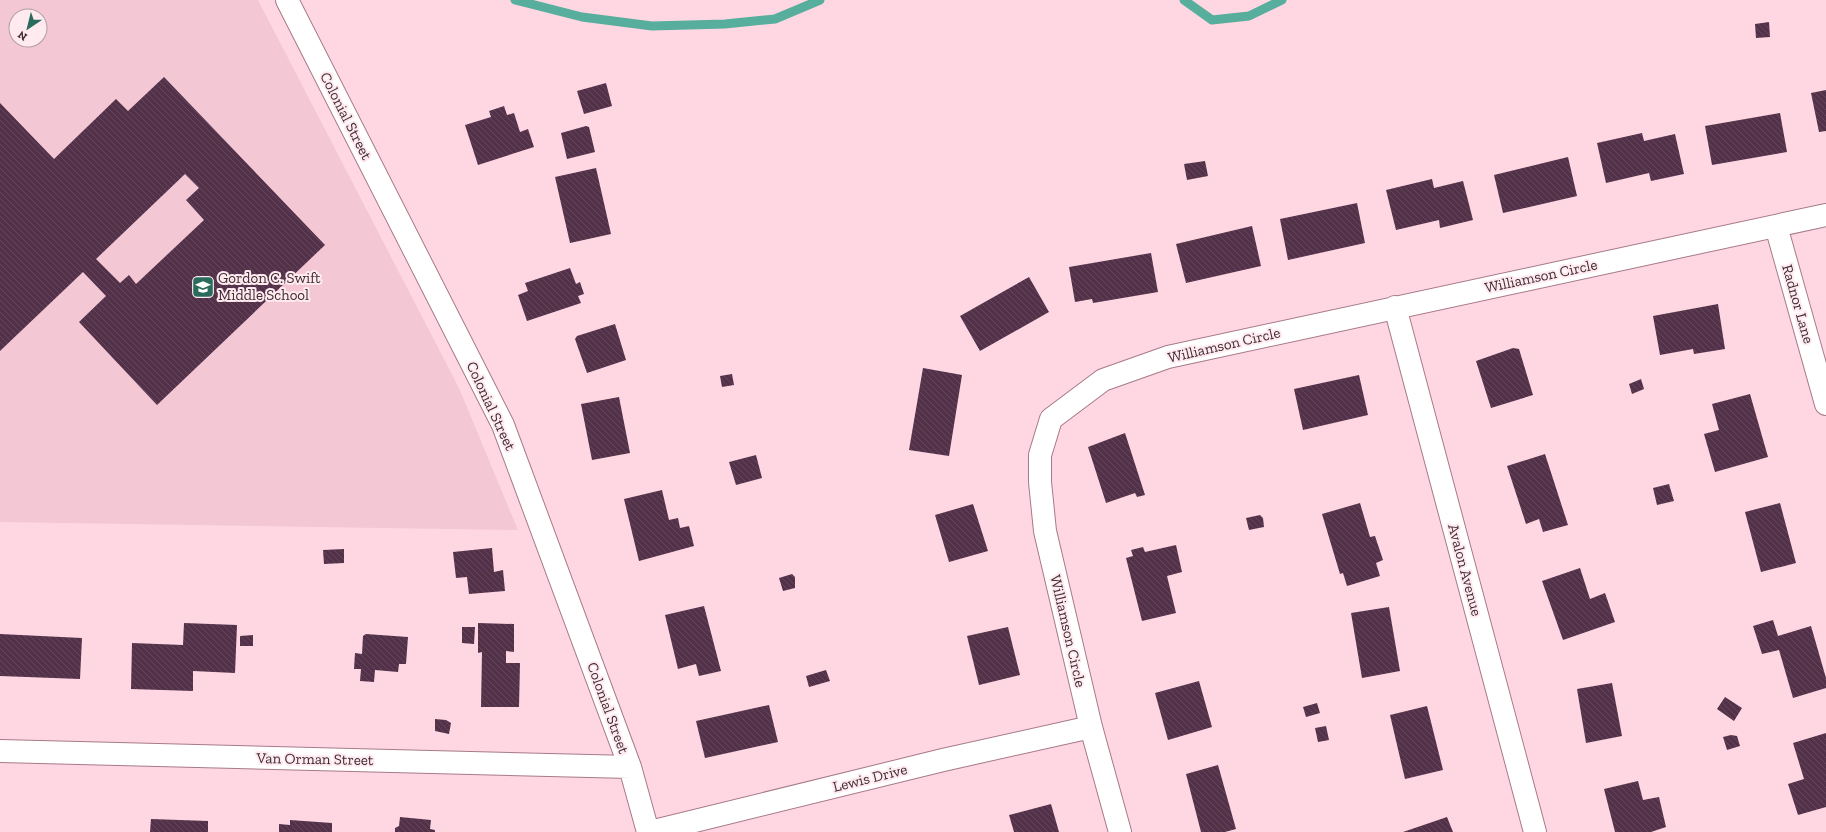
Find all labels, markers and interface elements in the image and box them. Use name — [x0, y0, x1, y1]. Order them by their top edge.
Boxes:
north arrow — [8, 8, 48, 48]
text: N — [15, 28, 30, 44]
street label: Colonial Street — [316, 69, 376, 163]
street label: Williamson Circle — [1483, 255, 1599, 297]
street label: Radnor Lane — [1778, 262, 1818, 346]
place label: Gordon C. Swift Middle School — [218, 269, 321, 304]
school or university icon: Gordon C. Swift Middle School — [190, 274, 216, 300]
street label: Williamson Circle — [1166, 323, 1282, 367]
street label: Colonial Street — [463, 359, 520, 454]
street label: Avalon Avenue — [1444, 522, 1486, 618]
street label: Williamson Circle — [1046, 573, 1090, 689]
street label: Colonial Street — [583, 660, 633, 757]
street label: Van Orman Street — [255, 749, 374, 769]
street label: Lewis Drive — [831, 760, 909, 796]

